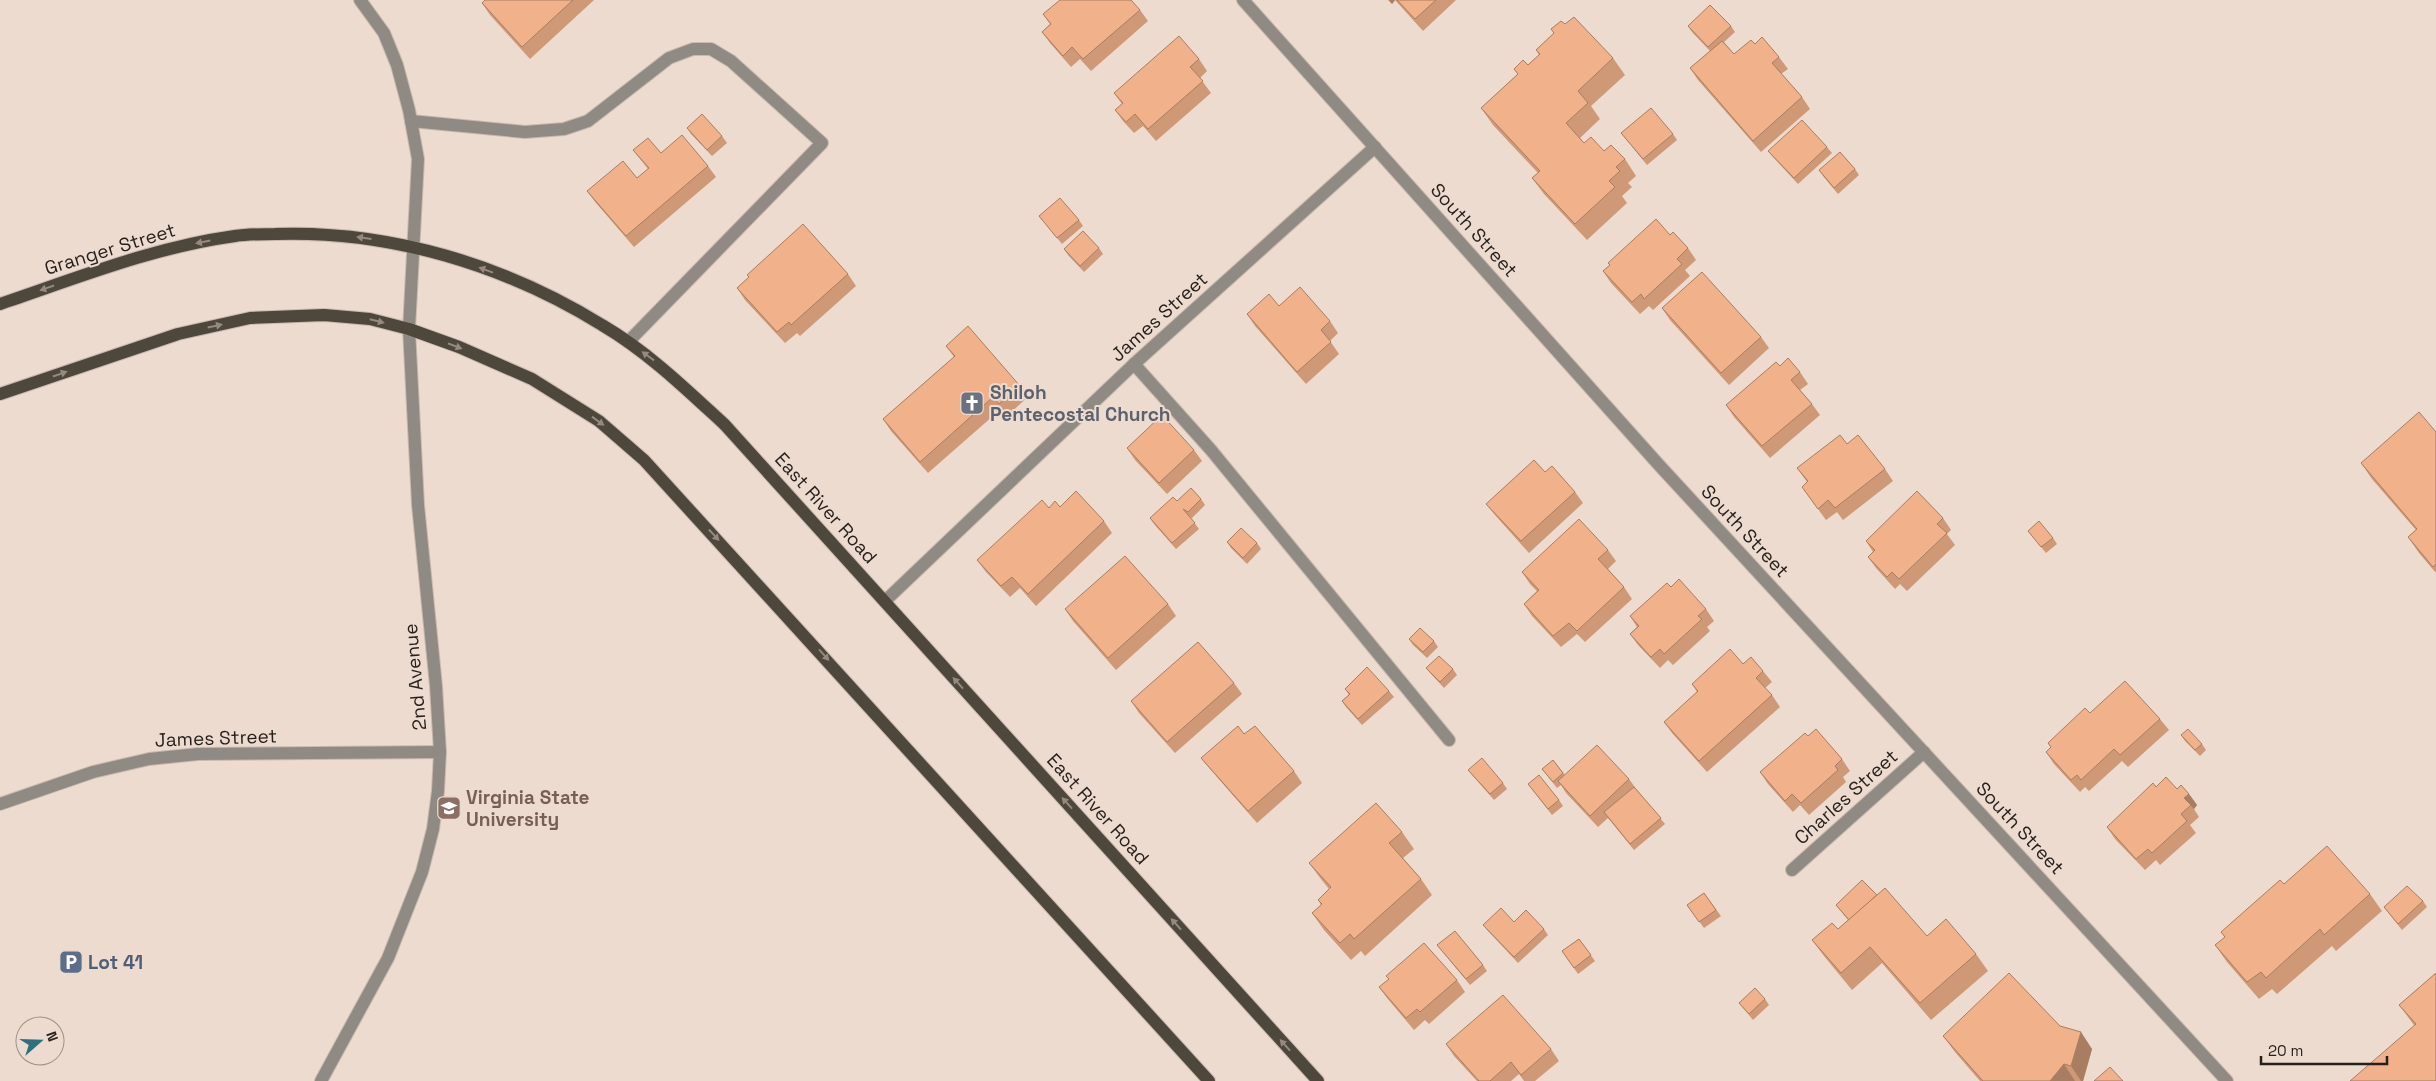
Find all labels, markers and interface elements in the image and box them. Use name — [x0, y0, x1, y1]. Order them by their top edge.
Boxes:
street label: South Street — [1425, 178, 1523, 282]
street label: Granger Street — [42, 217, 178, 281]
one-way arrow — [356, 234, 372, 242]
one-way arrow — [194, 238, 210, 246]
one-way arrow — [478, 266, 493, 273]
street label: James Street — [1105, 267, 1213, 367]
one-way arrow — [39, 284, 54, 292]
one-way arrow — [369, 317, 384, 325]
one-way arrow — [208, 322, 223, 330]
one-way arrow — [448, 342, 463, 350]
one-way arrow — [642, 351, 655, 362]
one-way arrow — [53, 370, 68, 377]
place label: Shiloh Pentecostal Church — [990, 380, 1171, 427]
church icon: Shiloh Pentecostal Church — [959, 390, 985, 416]
one-way arrow — [591, 416, 605, 426]
street label: East River Road — [769, 447, 883, 569]
street label: South Street — [1695, 479, 1795, 583]
one-way arrow — [708, 529, 720, 541]
street label: 2nd Avenue — [398, 623, 432, 731]
one-way arrow — [818, 648, 829, 661]
one-way arrow — [953, 676, 964, 689]
street label: James Street — [154, 723, 278, 753]
street label: Charles Street — [1789, 744, 1903, 850]
street label: East River Road — [1041, 748, 1155, 870]
street label: South Street — [1970, 776, 2070, 880]
place label: Virginia State University — [466, 785, 590, 832]
school or university icon: Virginia State University — [436, 795, 462, 821]
one-way arrow — [1061, 798, 1073, 810]
one-way arrow — [1170, 919, 1182, 931]
parking icon: Lot 41 — [58, 949, 84, 975]
place label: Lot 41 — [88, 950, 143, 975]
north arrow — [15, 1016, 65, 1066]
text: N — [42, 1029, 62, 1044]
scale bar — [2261, 1034, 2387, 1066]
one-way arrow — [1279, 1039, 1291, 1051]
text: 20 m — [2268, 1041, 2303, 1060]

